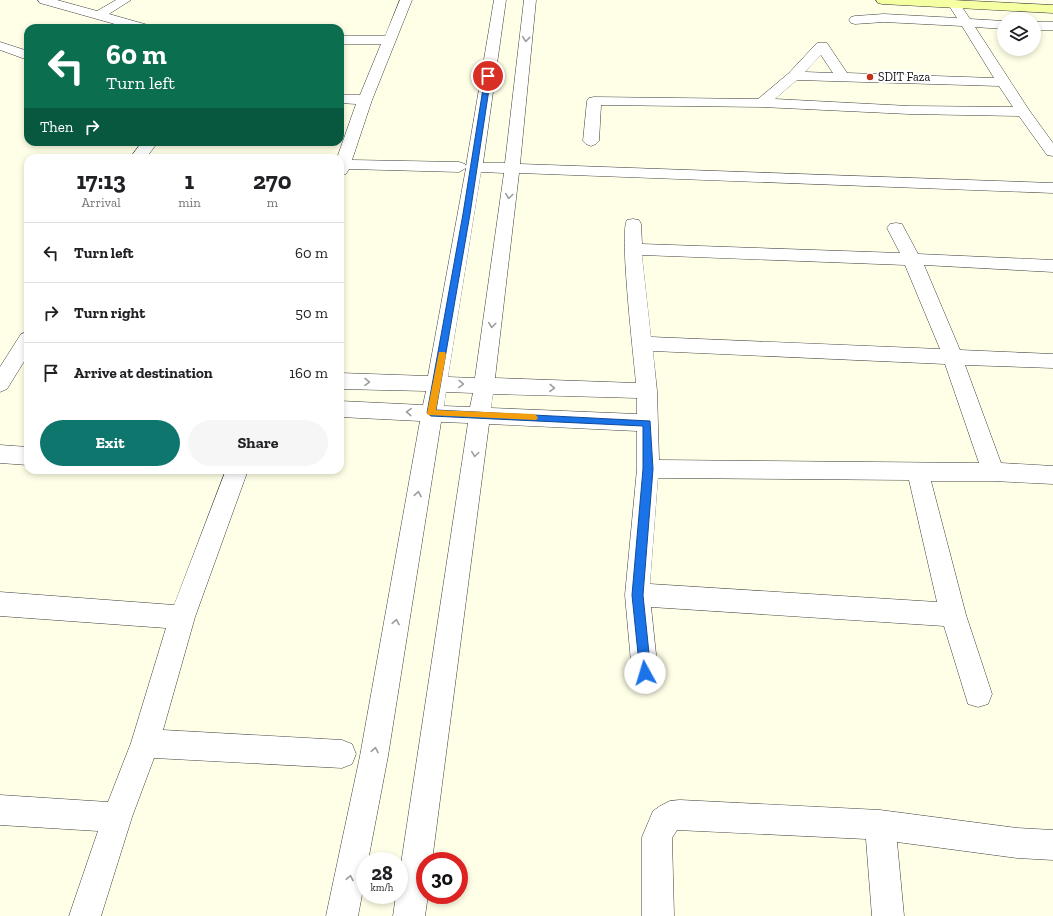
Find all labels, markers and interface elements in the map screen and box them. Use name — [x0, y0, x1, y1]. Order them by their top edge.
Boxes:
map controls — [997, 12, 1041, 56]
button: layers — [997, 12, 1041, 56]
one-way arrow — [522, 36, 531, 42]
text: 60 m — [106, 38, 167, 71]
icon: left — [40, 40, 92, 92]
pin — [471, 59, 505, 93]
icon: arrive — [477, 65, 499, 87]
place label: SDIT Faza — [878, 70, 930, 84]
text: Turn left — [106, 72, 175, 94]
marker: SDIT Faza — [865, 72, 875, 82]
icon: right — [81, 116, 103, 138]
text: Then — [40, 118, 73, 136]
text: 17:13 — [76, 166, 126, 195]
text: 1 — [185, 166, 194, 195]
text: 270 — [253, 166, 292, 195]
one-way arrow — [505, 193, 514, 199]
text: Arrival — [82, 195, 121, 210]
text: min — [178, 195, 201, 210]
text: m — [267, 195, 278, 210]
icon: left — [40, 242, 62, 264]
text: Turn left — [74, 244, 134, 262]
text: 60 m — [295, 244, 328, 262]
icon: right — [40, 302, 62, 324]
text: Turn right — [74, 304, 145, 322]
text: 50 m — [295, 304, 328, 322]
one-way arrow — [488, 322, 497, 328]
icon: arrive — [40, 362, 62, 384]
text: Arrive at destination — [74, 364, 213, 382]
text: 160 m — [289, 364, 328, 382]
one-way arrow — [364, 378, 370, 386]
one-way arrow — [458, 380, 464, 389]
one-way arrow — [549, 383, 555, 392]
one-way arrow — [406, 408, 412, 416]
button: Exit — [40, 420, 180, 466]
button: Share — [188, 420, 328, 466]
one-way arrow — [471, 451, 480, 457]
one-way arrow — [413, 491, 421, 497]
one-way arrow — [391, 619, 400, 625]
position arrow — [624, 652, 666, 694]
one-way arrow — [370, 747, 378, 753]
speed limit sign: 30 — [416, 852, 468, 904]
text: 28 — [371, 861, 393, 885]
one-way arrow — [345, 875, 353, 881]
text: km/h — [371, 882, 393, 894]

